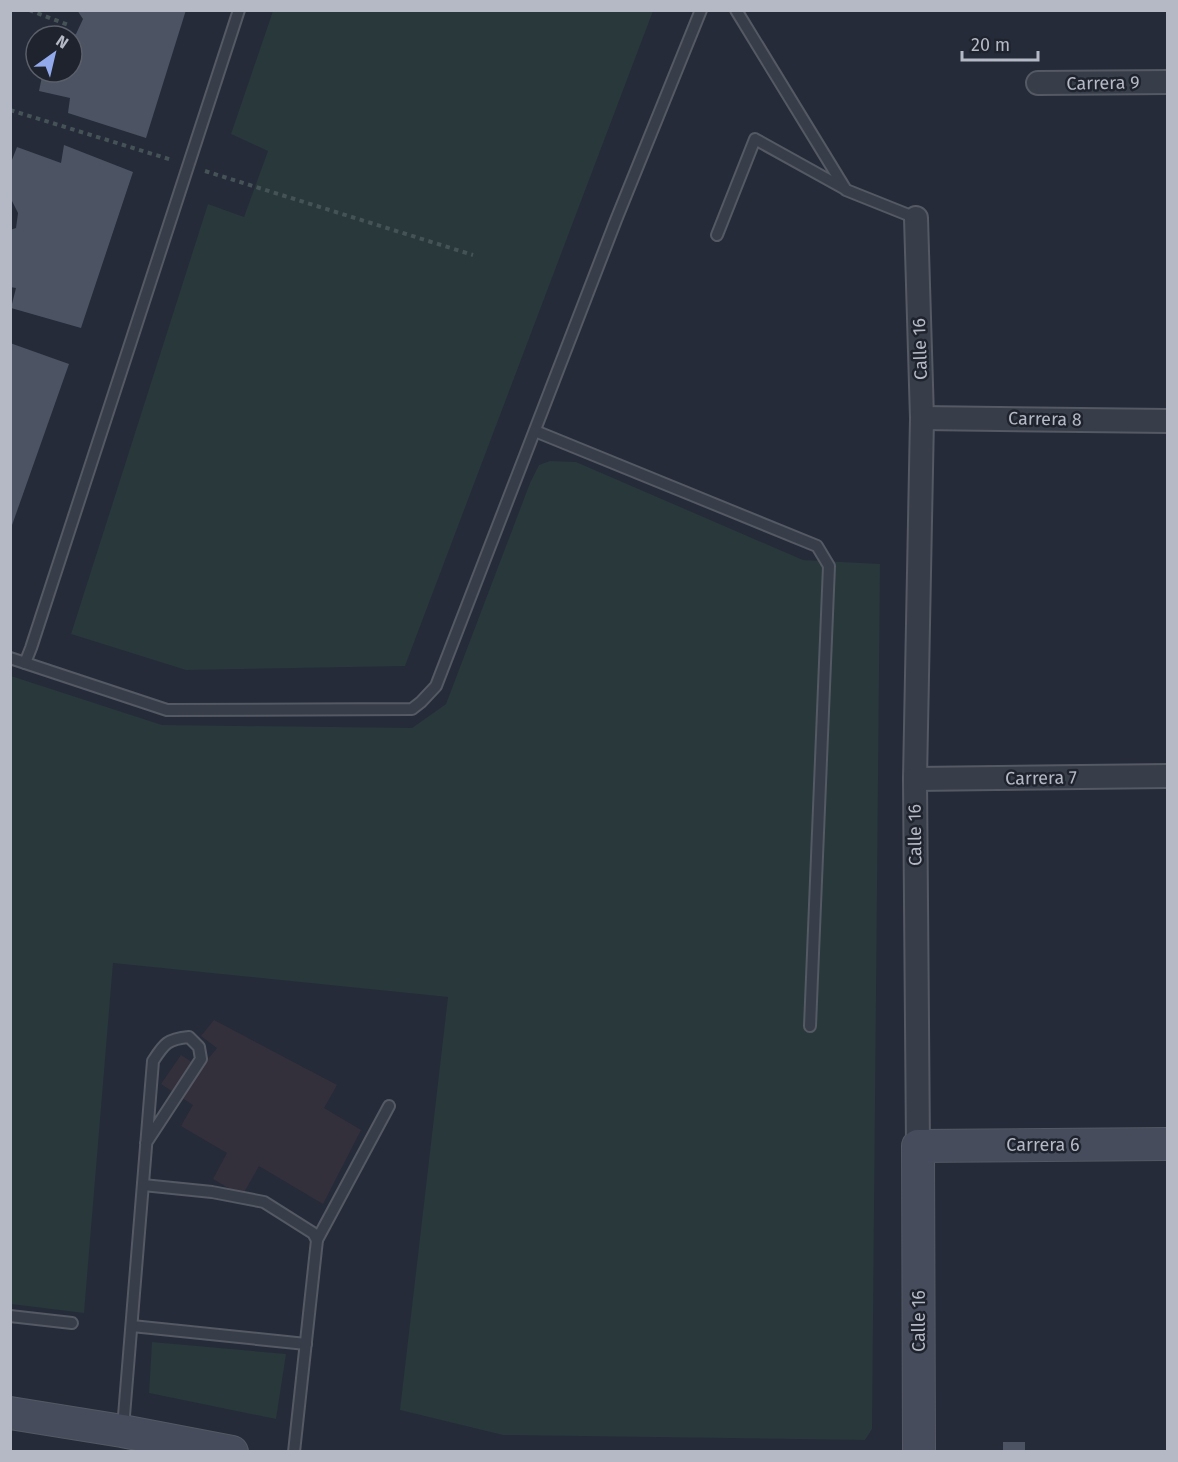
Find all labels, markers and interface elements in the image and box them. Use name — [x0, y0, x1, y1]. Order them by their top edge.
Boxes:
north arrow — [24, 24, 84, 84]
scale bar — [962, 24, 1038, 62]
text: N — [52, 31, 72, 53]
text: 20 m — [971, 34, 1010, 56]
street label: Carrera 9 — [1066, 71, 1140, 95]
street label: Calle 16 — [908, 318, 932, 380]
street label: Carrera 8 — [1008, 407, 1082, 431]
street label: Carrera 7 — [1005, 766, 1077, 790]
street label: Calle 16 — [903, 804, 927, 866]
street label: Carrera 6 — [1006, 1134, 1080, 1156]
street label: Calle 16 — [908, 1290, 930, 1352]

